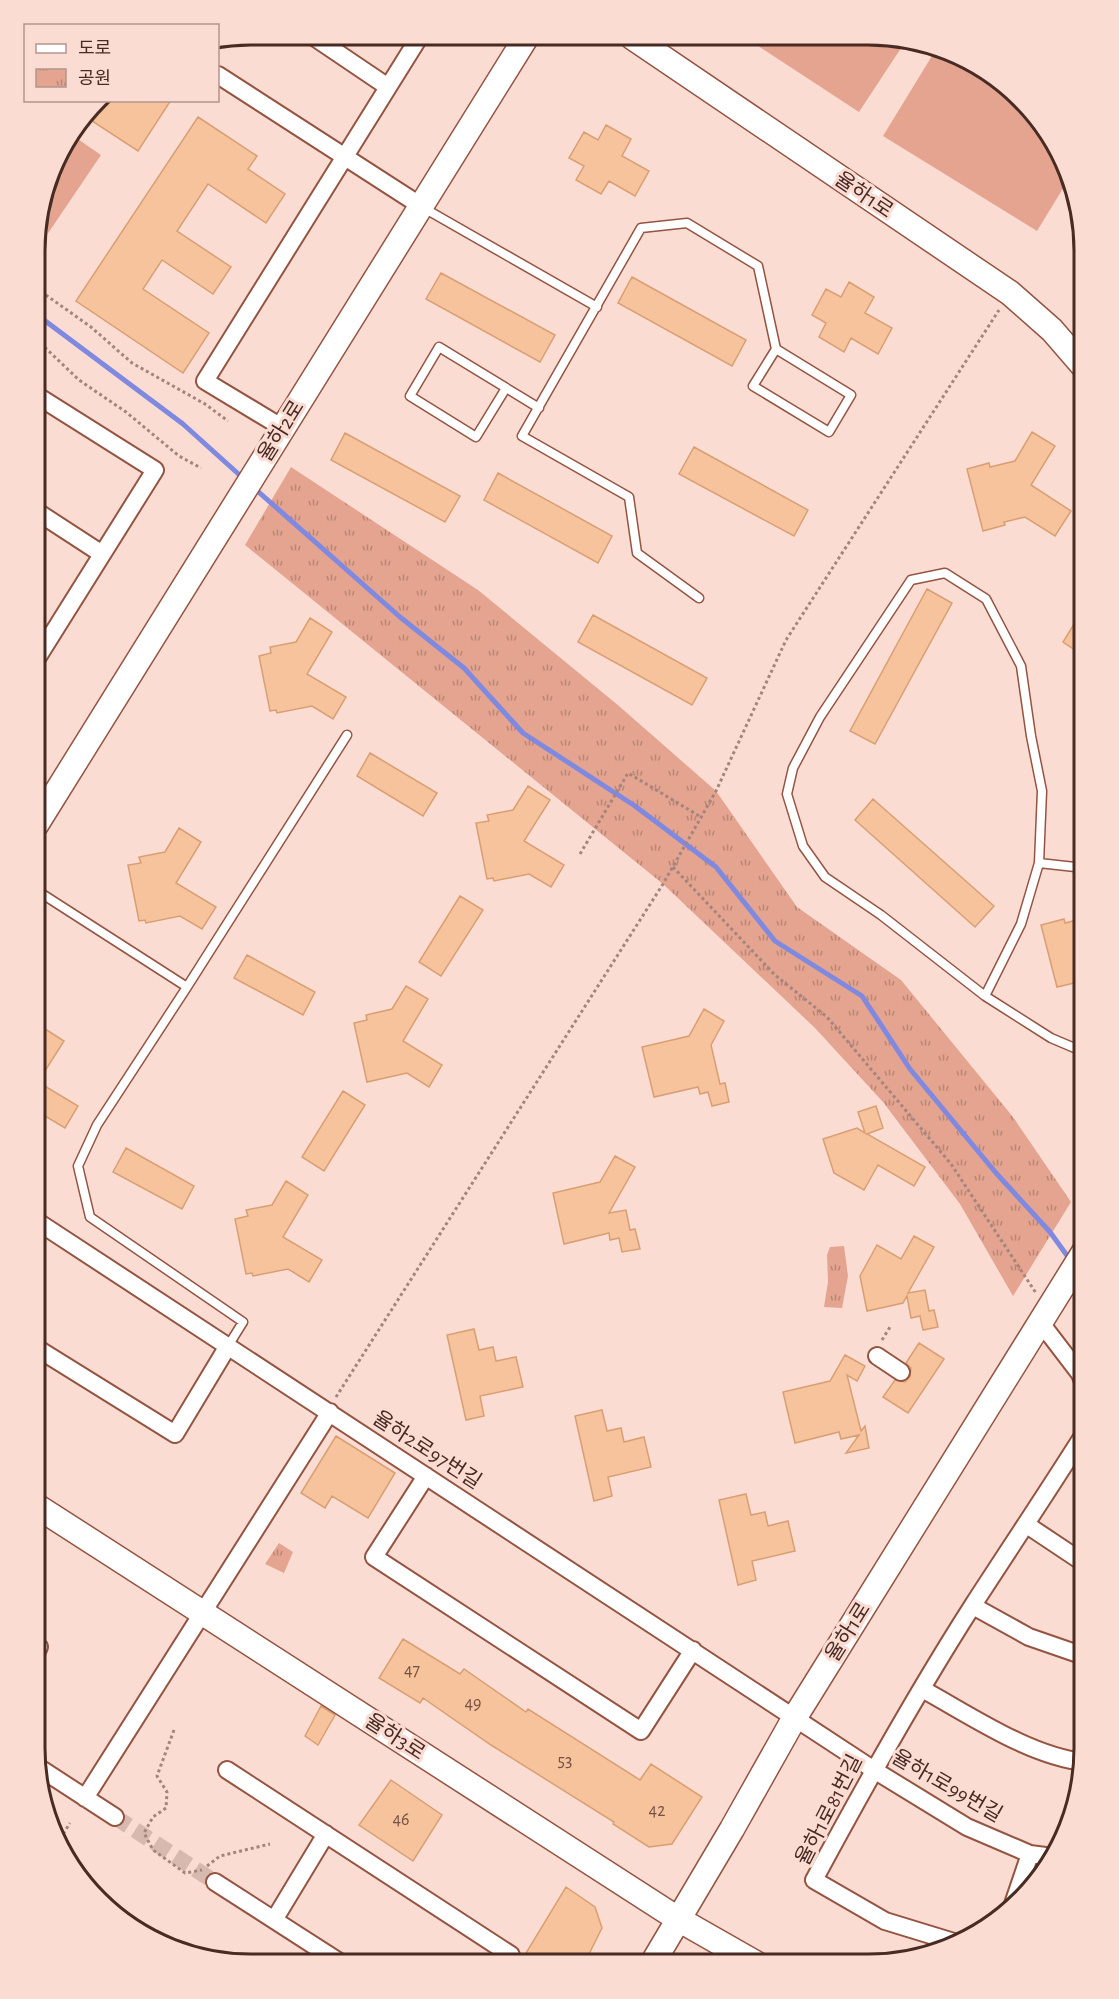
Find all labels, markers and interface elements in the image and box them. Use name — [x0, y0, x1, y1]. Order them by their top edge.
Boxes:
legend — [24, 24, 219, 102]
text: 도로 — [78, 40, 111, 58]
text: 공원 — [78, 69, 111, 88]
street label: 율하1로 — [831, 167, 897, 222]
street label: 율하2로 — [253, 396, 308, 465]
street label: 율하2로97번길 — [369, 1406, 486, 1493]
street label: 율하1로 — [821, 1598, 874, 1665]
house number: 47 — [404, 1662, 420, 1680]
house number: 49 — [464, 1695, 482, 1713]
street label: 율하3로 — [361, 1709, 429, 1764]
street label: 율하1로99번길 — [888, 1745, 1006, 1826]
street label: 율하1로81번길 — [791, 1751, 866, 1869]
house number: 53 — [558, 1752, 572, 1770]
house number: 42 — [649, 1802, 665, 1820]
house number: 46 — [392, 1811, 410, 1829]

